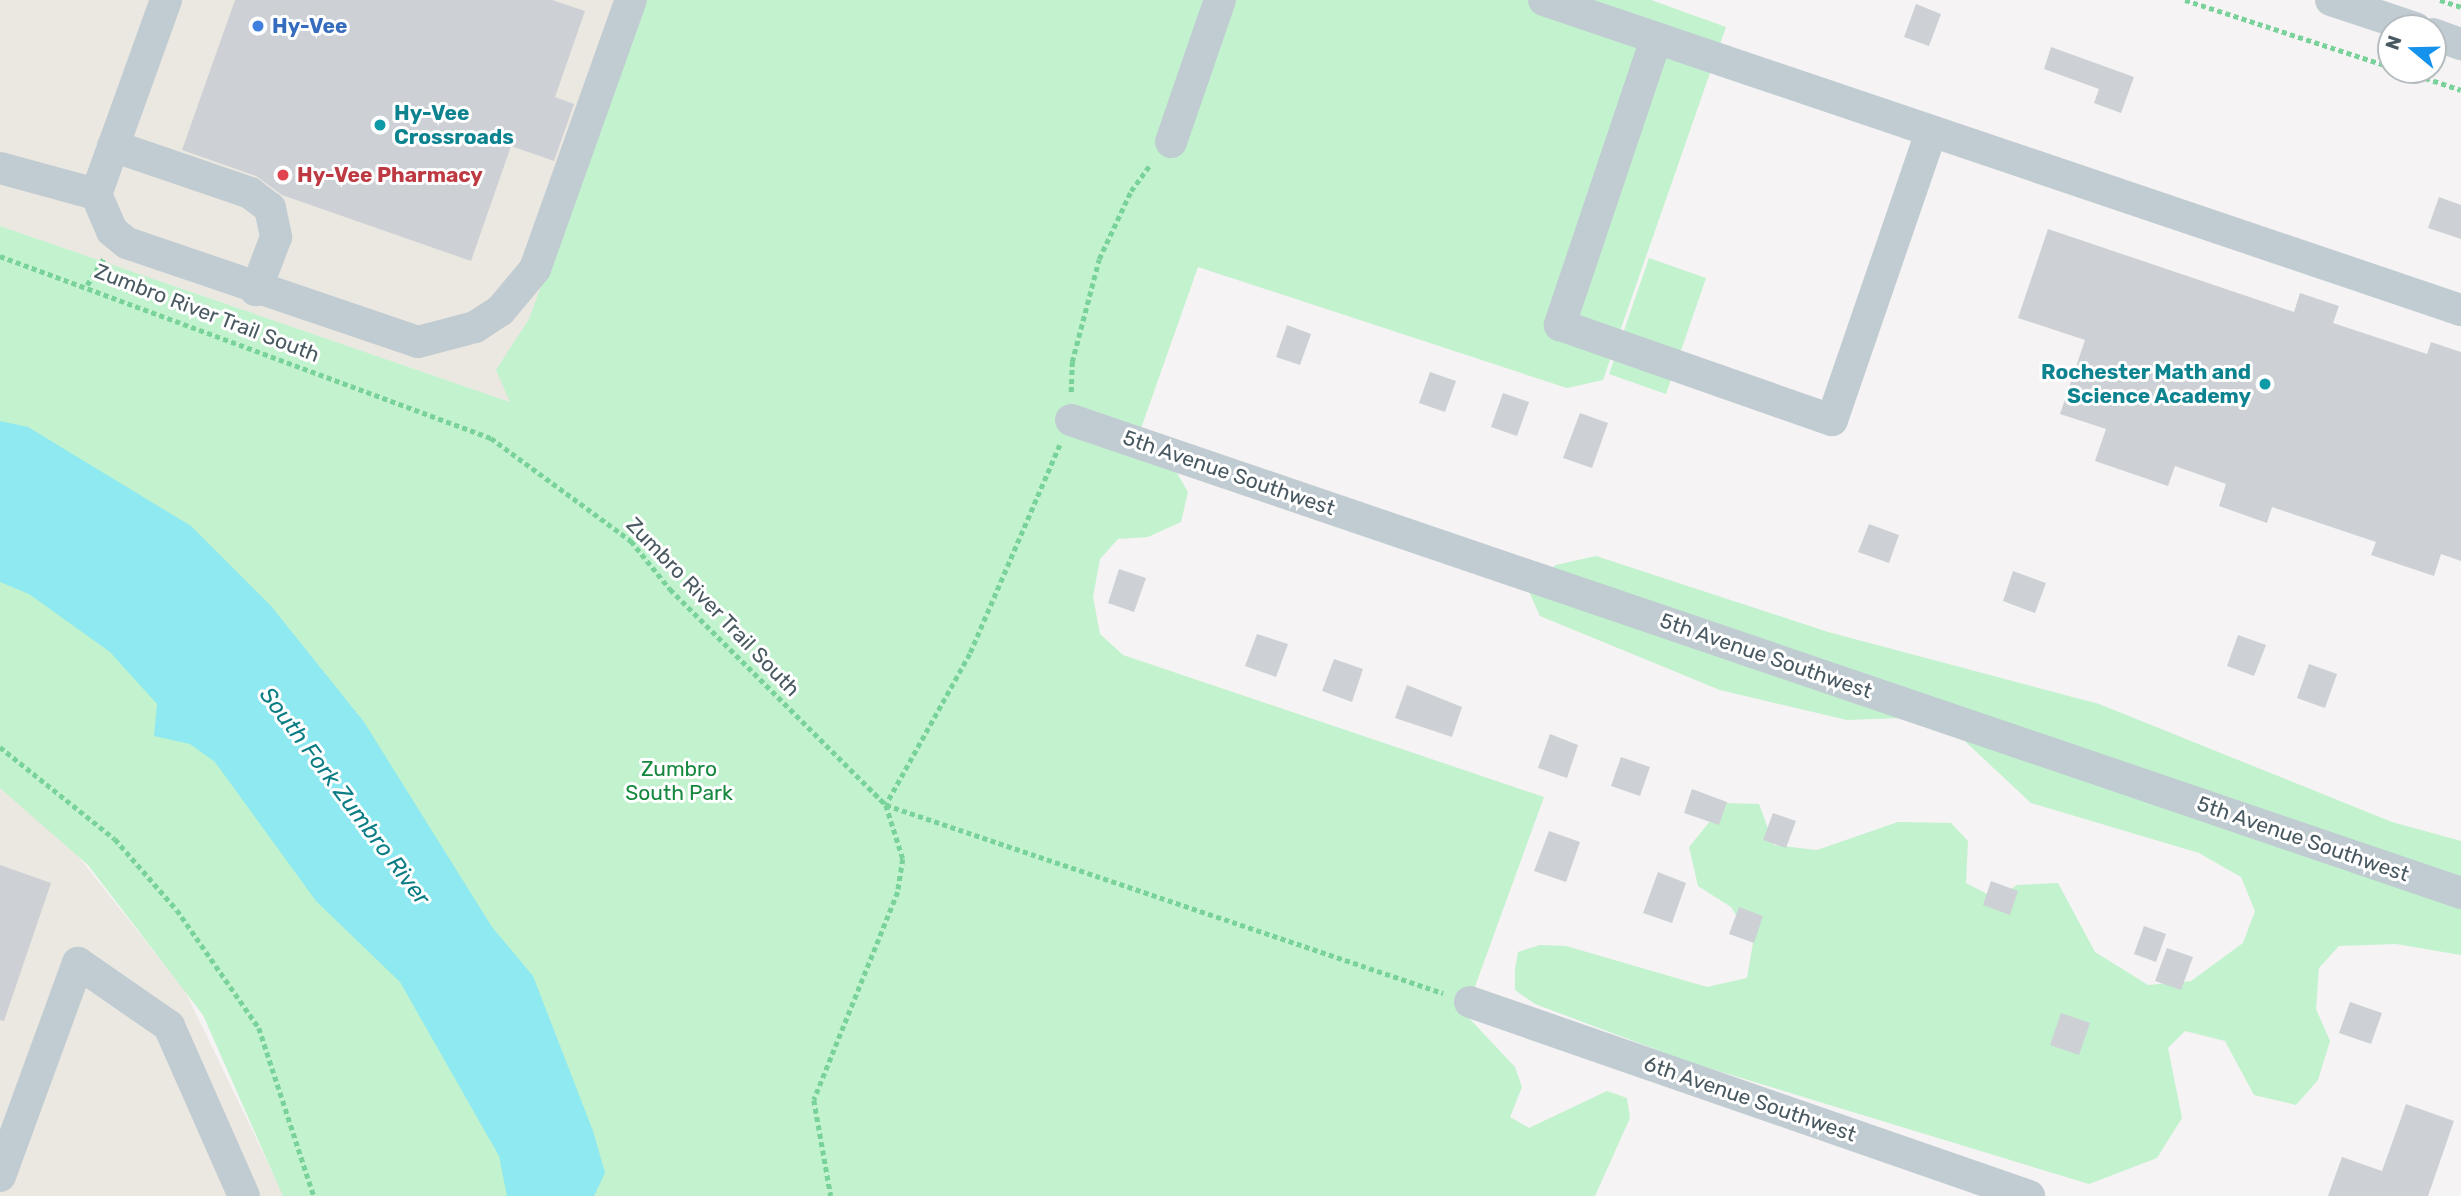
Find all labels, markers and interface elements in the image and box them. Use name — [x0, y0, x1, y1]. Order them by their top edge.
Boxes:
place label: Hy-Vee — [272, 13, 347, 39]
north arrow — [2377, 14, 2447, 84]
marker: Hy-Vee — [250, 18, 266, 34]
text: N — [2380, 32, 2407, 53]
place label: Hy-Vee Crossroads — [394, 100, 514, 150]
marker: Hy-Vee Crossroads — [372, 117, 388, 133]
place label: Hy-Vee Pharmacy — [297, 162, 483, 188]
marker: Hy-Vee Pharmacy — [275, 167, 291, 183]
street label: Zumbro River Trail South — [90, 258, 324, 368]
place label: Rochester Math and Science Academy — [2041, 359, 2251, 409]
marker: Rochester Math and Science Academy — [2257, 376, 2273, 392]
street label: 5th Avenue Southwest — [1119, 425, 1339, 521]
street label: Zumbro River Trail South — [621, 512, 805, 702]
street label: 5th Avenue Southwest — [1656, 608, 1876, 704]
water label: South Fork Zumbro River — [254, 681, 436, 911]
park label: Zumbro South Park — [625, 756, 733, 806]
street label: 5th Avenue Southwest — [2193, 791, 2413, 887]
street label: 6th Avenue Southwest — [1640, 1051, 1860, 1147]

